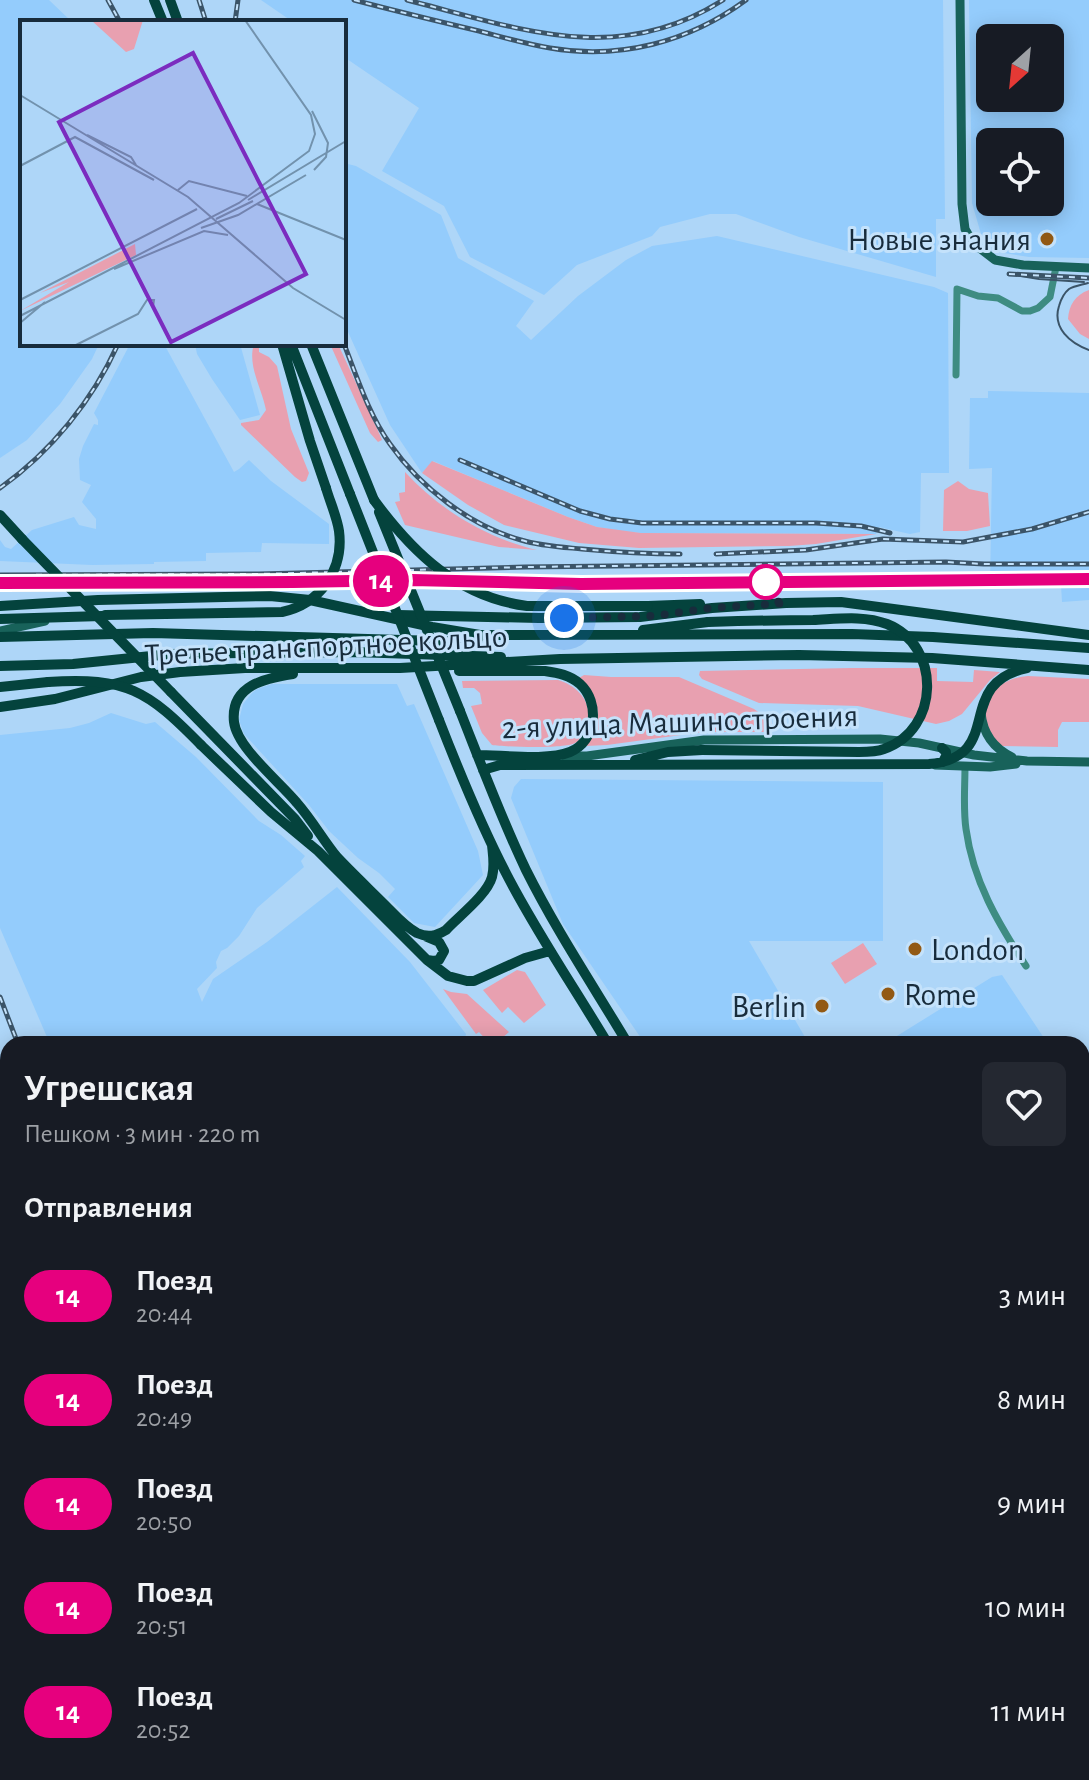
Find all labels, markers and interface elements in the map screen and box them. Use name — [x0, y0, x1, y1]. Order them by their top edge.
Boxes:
inset map — [20, 20, 346, 346]
north arrow — [976, 24, 1064, 112]
map controls — [976, 24, 1064, 216]
button: locate — [976, 128, 1064, 216]
place label: Новые знания — [847, 224, 1031, 256]
marker: Новые знания — [1038, 230, 1056, 248]
line badge: 14 — [345, 555, 417, 607]
unlabelled marker — [749, 565, 783, 599]
text: 14 — [369, 567, 393, 595]
your location — [544, 598, 584, 638]
street label: Третье транспортное кольцо — [144, 621, 508, 671]
street label: 2-я улица Машиностроения — [501, 700, 859, 744]
place label: London — [931, 934, 1024, 966]
marker: London — [906, 940, 924, 958]
place label: Rome — [904, 979, 976, 1011]
marker: Rome — [879, 985, 897, 1003]
place label: Berlin — [732, 991, 806, 1023]
marker: Berlin — [813, 997, 831, 1015]
button: heart — [982, 1062, 1066, 1146]
text: Угрешская — [24, 1070, 194, 1108]
text: Пешком · 3 мин · 220 m — [24, 1121, 260, 1147]
text: Отправления — [24, 1193, 193, 1223]
text: Поезд — [136, 1266, 213, 1296]
text: 3 мин — [999, 1281, 1066, 1311]
text: 14 — [56, 1282, 80, 1310]
text: 20:44 — [136, 1301, 193, 1327]
text: Поезд — [136, 1370, 213, 1400]
text: 8 мин — [997, 1385, 1066, 1415]
text: 14 — [56, 1386, 80, 1414]
text: 20:49 — [136, 1405, 192, 1431]
text: Поезд — [136, 1474, 213, 1504]
text: 9 мин — [997, 1489, 1066, 1519]
text: 14 — [56, 1490, 80, 1518]
text: 20:50 — [136, 1509, 192, 1535]
text: Поезд — [136, 1578, 213, 1608]
text: 10 мин — [985, 1593, 1066, 1623]
text: 14 — [56, 1594, 80, 1622]
text: 20:51 — [136, 1613, 187, 1639]
text: Поезд — [136, 1682, 213, 1712]
text: 11 мин — [991, 1697, 1066, 1727]
text: 14 — [56, 1698, 80, 1726]
text: 20:52 — [136, 1717, 190, 1743]

